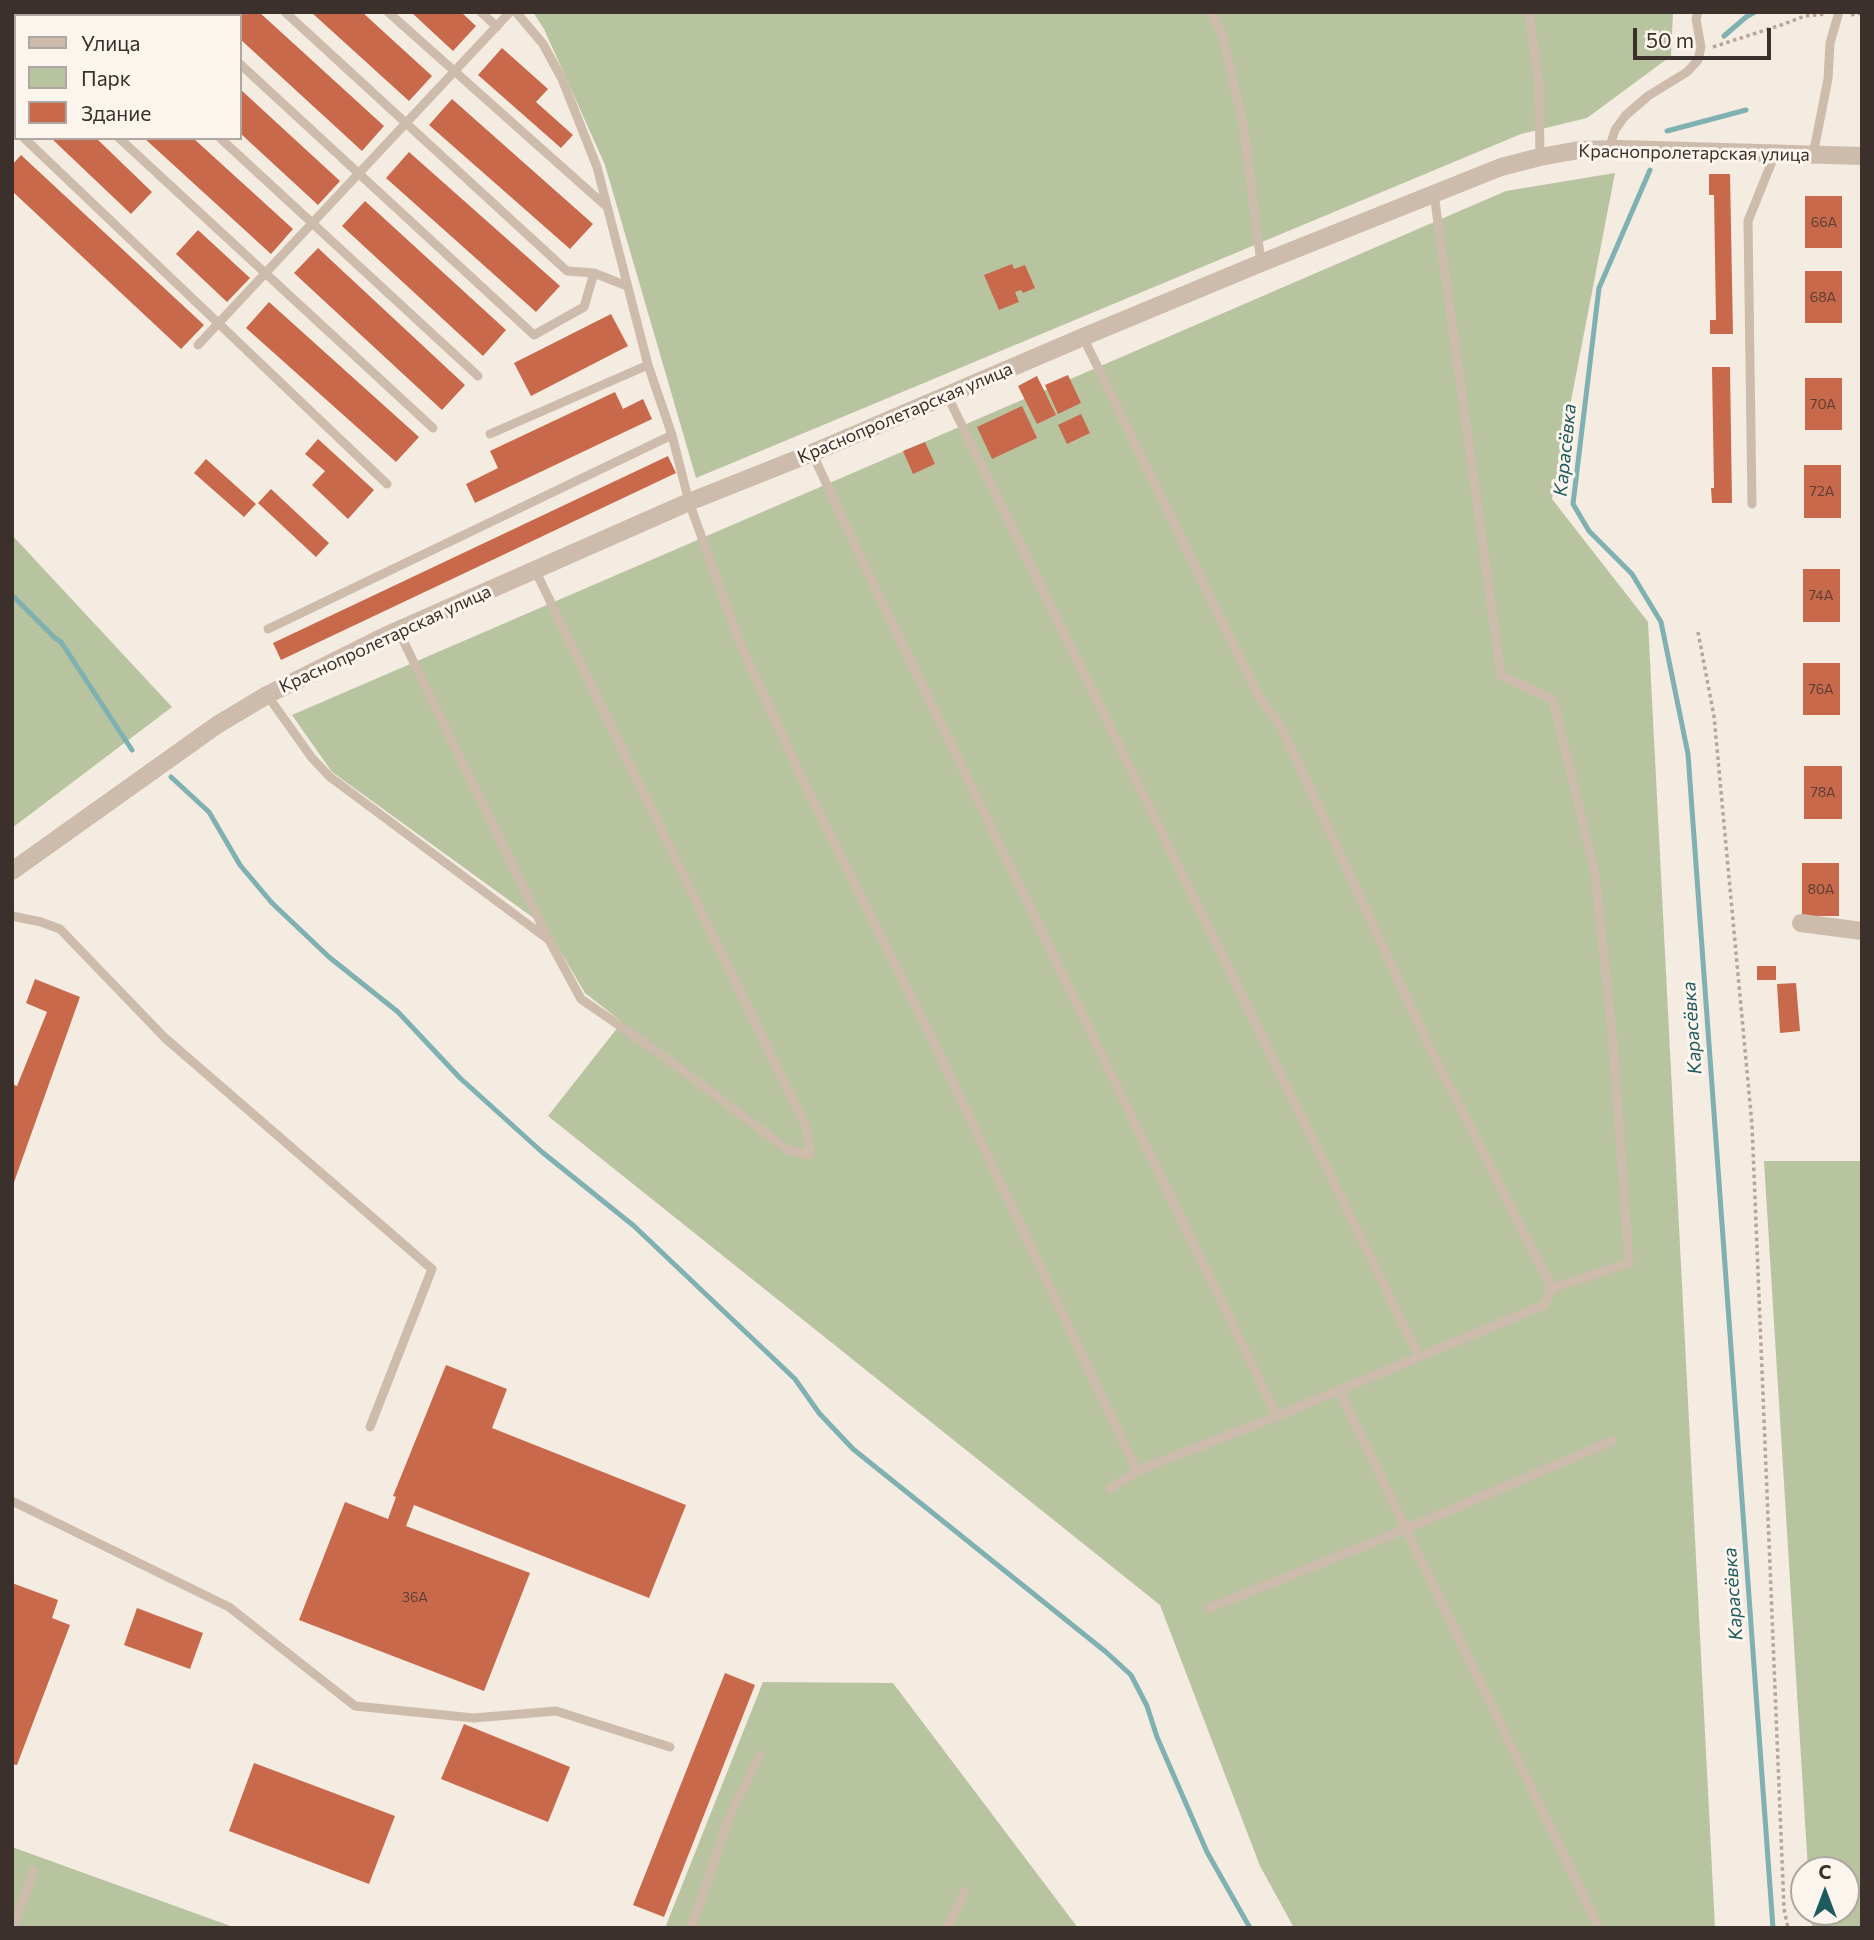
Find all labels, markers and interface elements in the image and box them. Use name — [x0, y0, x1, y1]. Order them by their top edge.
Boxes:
legend — [14, 14, 242, 140]
scale bar — [1636, 14, 1774, 58]
text: 50 m — [1646, 27, 1694, 52]
text: Улица — [81, 30, 140, 55]
text: Парк — [81, 65, 131, 90]
text: Здание — [81, 100, 151, 125]
street label: Краснопролетарская улица — [1578, 140, 1810, 166]
house number: 66А — [1811, 214, 1837, 230]
house number: 68А — [1810, 289, 1836, 305]
street label: Краснопролетарская улица — [794, 358, 1016, 468]
house number: 70А — [1810, 396, 1836, 412]
water label: Карасёвка — [1549, 403, 1581, 497]
house number: 72А — [1810, 483, 1834, 499]
street label: Краснопролетарская улица — [276, 580, 494, 698]
house number: 74А — [1809, 587, 1833, 603]
house number: 76А — [1808, 681, 1834, 697]
house number: 78А — [1810, 784, 1836, 800]
house number: 80А — [1808, 881, 1834, 897]
water label: Карасёвка — [1677, 981, 1707, 1075]
water label: Карасёвка — [1718, 1547, 1748, 1641]
house number: 36А — [402, 1589, 428, 1605]
north arrow — [1790, 1856, 1860, 1926]
text: С — [1819, 1860, 1832, 1883]

